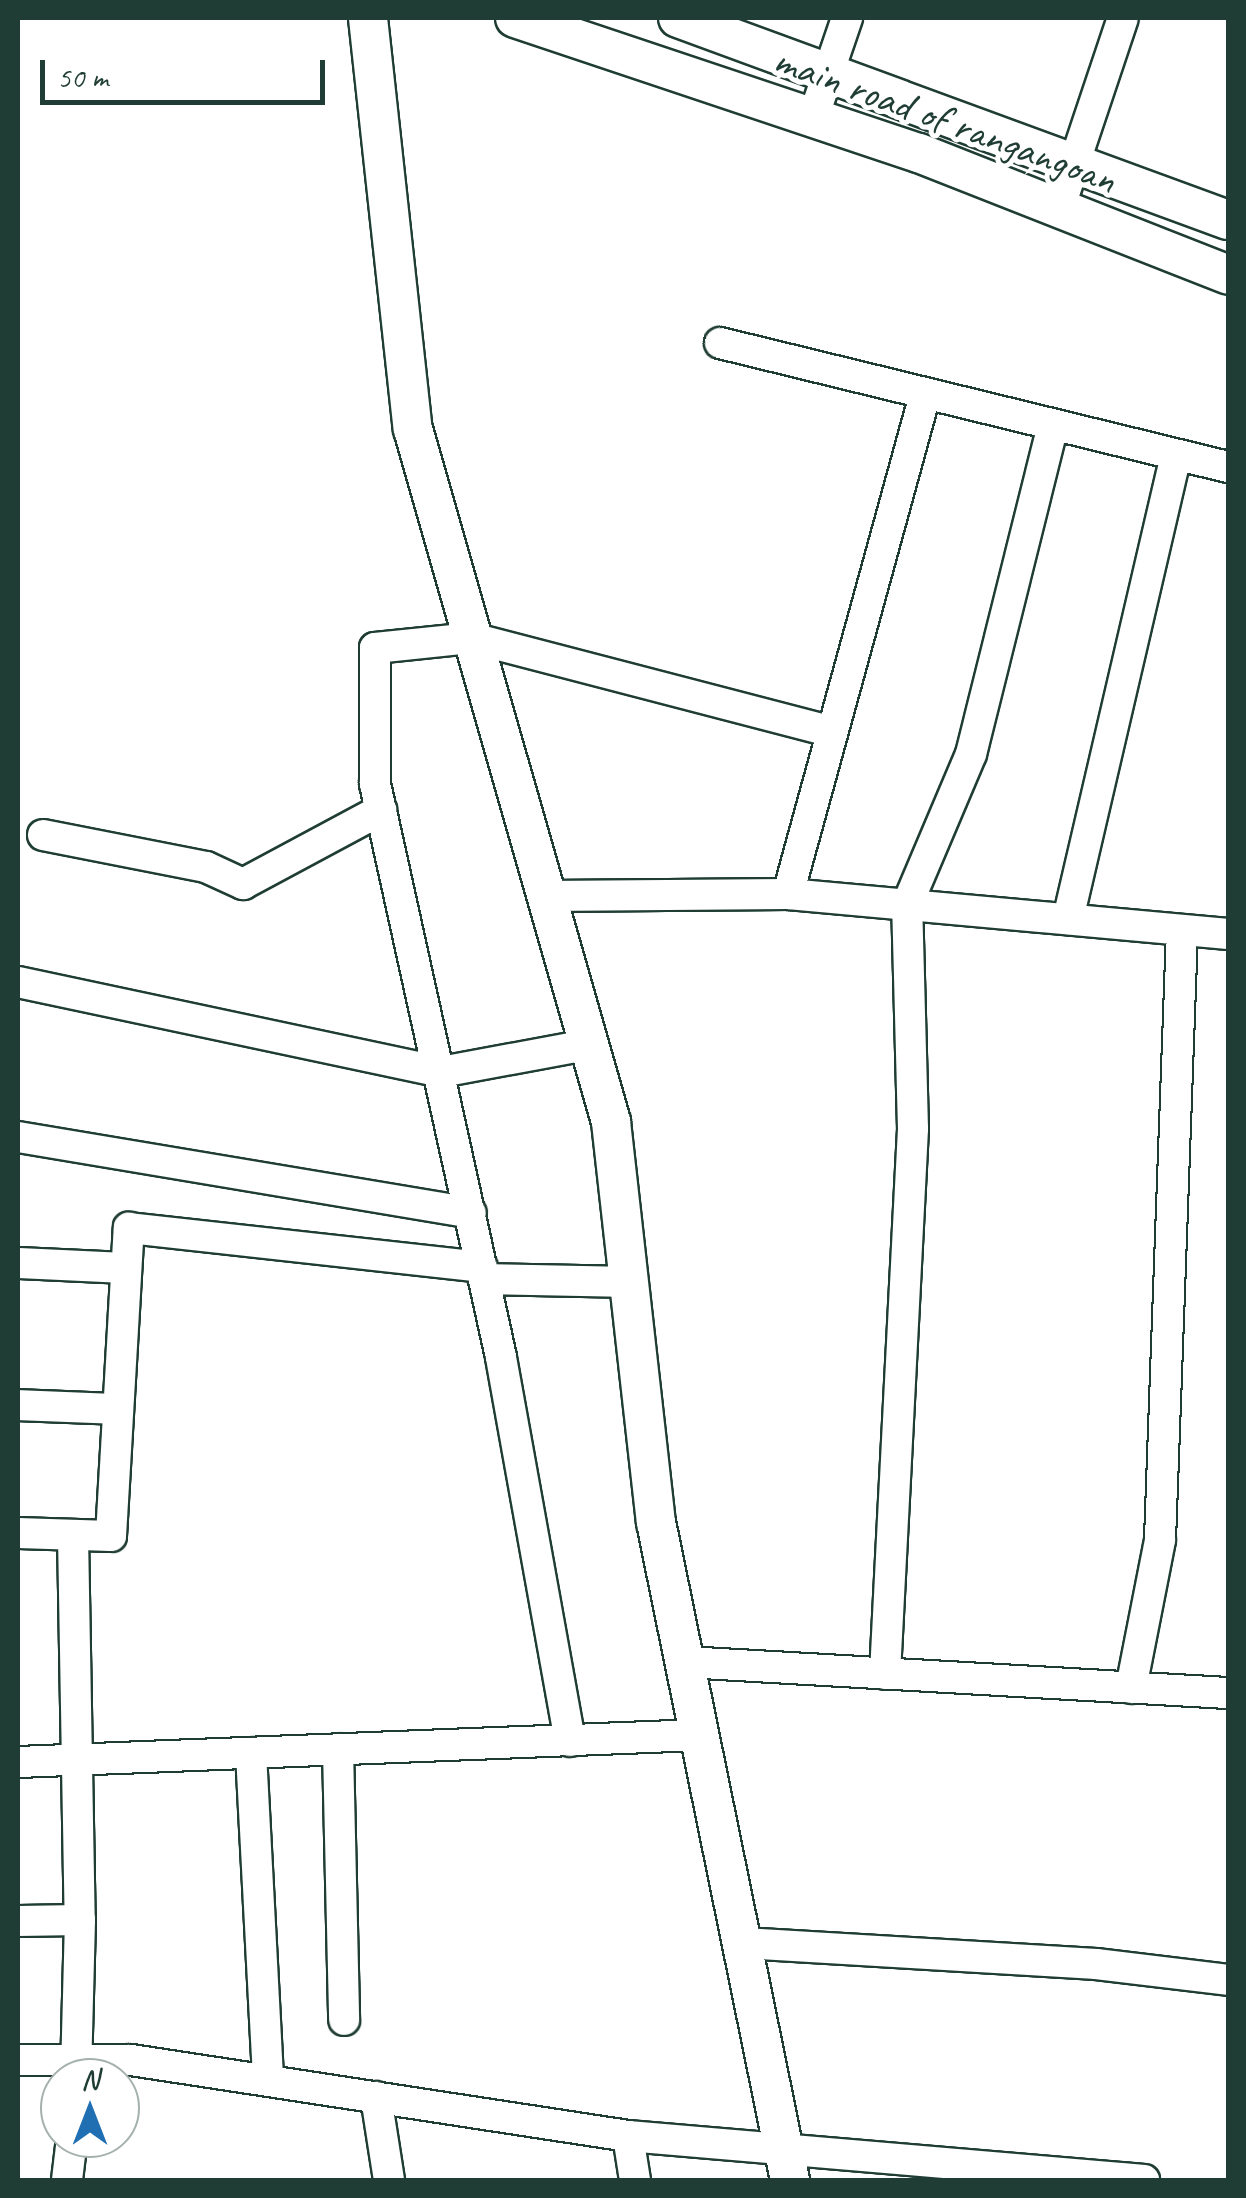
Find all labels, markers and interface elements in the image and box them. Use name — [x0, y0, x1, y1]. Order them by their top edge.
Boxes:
street label: main road of rangangoan — [768, 35, 1122, 205]
scale bar — [45, 40, 330, 102]
text: 50 m — [57, 58, 108, 96]
north arrow — [40, 2058, 140, 2158]
text: N — [81, 2062, 99, 2097]

